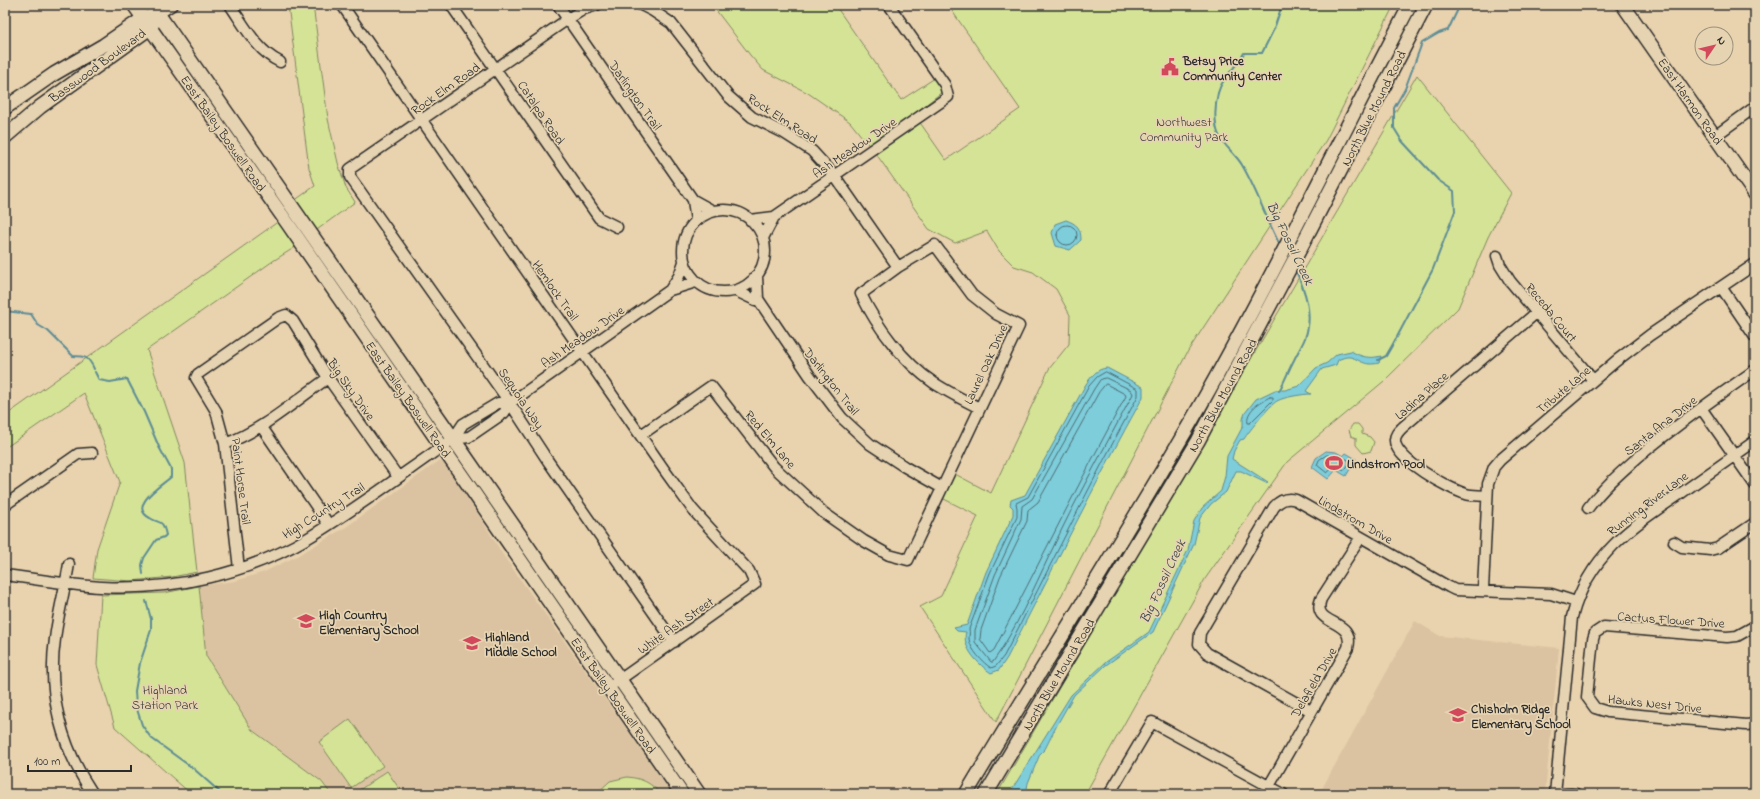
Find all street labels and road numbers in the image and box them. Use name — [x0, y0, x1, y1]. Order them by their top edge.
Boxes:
street label: Basswood Boulevard — [45, 24, 151, 109]
street label: North Blue Mound Road — [1337, 47, 1412, 170]
street label: East Harmon Road — [1653, 54, 1727, 150]
street label: Darlington Trail — [602, 56, 666, 135]
street label: Rock Elm Road — [408, 58, 485, 120]
street label: East Bailey Boswell Road — [175, 72, 271, 197]
street label: Catalpa Road — [512, 77, 570, 149]
street label: Rock Elm Road — [743, 89, 822, 149]
street label: Ash Meadow Drive — [809, 113, 901, 183]
street label: Hemlock Trail — [527, 257, 583, 325]
street label: Receda Court — [1520, 279, 1582, 347]
street label: Ash Meadow Drive — [537, 301, 628, 373]
street label: Laurel Oak Drive — [960, 321, 1013, 408]
street label: North Blue Mound Road — [1184, 335, 1263, 456]
street label: East Bailey Boswell Road — [360, 338, 456, 463]
street label: Darlington Trail — [797, 343, 863, 420]
street label: Big Sky Drive — [321, 354, 379, 425]
street label: Tribute Lane — [1533, 362, 1595, 419]
street label: Sequoia Way — [492, 364, 548, 434]
street label: Ladina Place — [1391, 367, 1453, 425]
street label: Santa Ana Drive — [1620, 391, 1702, 461]
street label: Red Elm Lane — [740, 407, 800, 473]
street label: Paint Horse Trail — [226, 437, 255, 526]
street label: Running River Lane — [1603, 467, 1693, 542]
street label: High Country Trail — [279, 478, 369, 545]
street label: Lindstrom Drive — [1315, 491, 1396, 549]
street label: White Ash Street — [634, 593, 718, 659]
street label: Cactus Flower Drive — [1617, 607, 1725, 634]
street label: North Blue Mound Road — [1018, 615, 1101, 734]
street label: East Bailey Boswell Road — [565, 634, 661, 759]
street label: Delafield Drive — [1286, 644, 1342, 722]
street label: Hawks Nest Drive — [1607, 690, 1703, 719]

